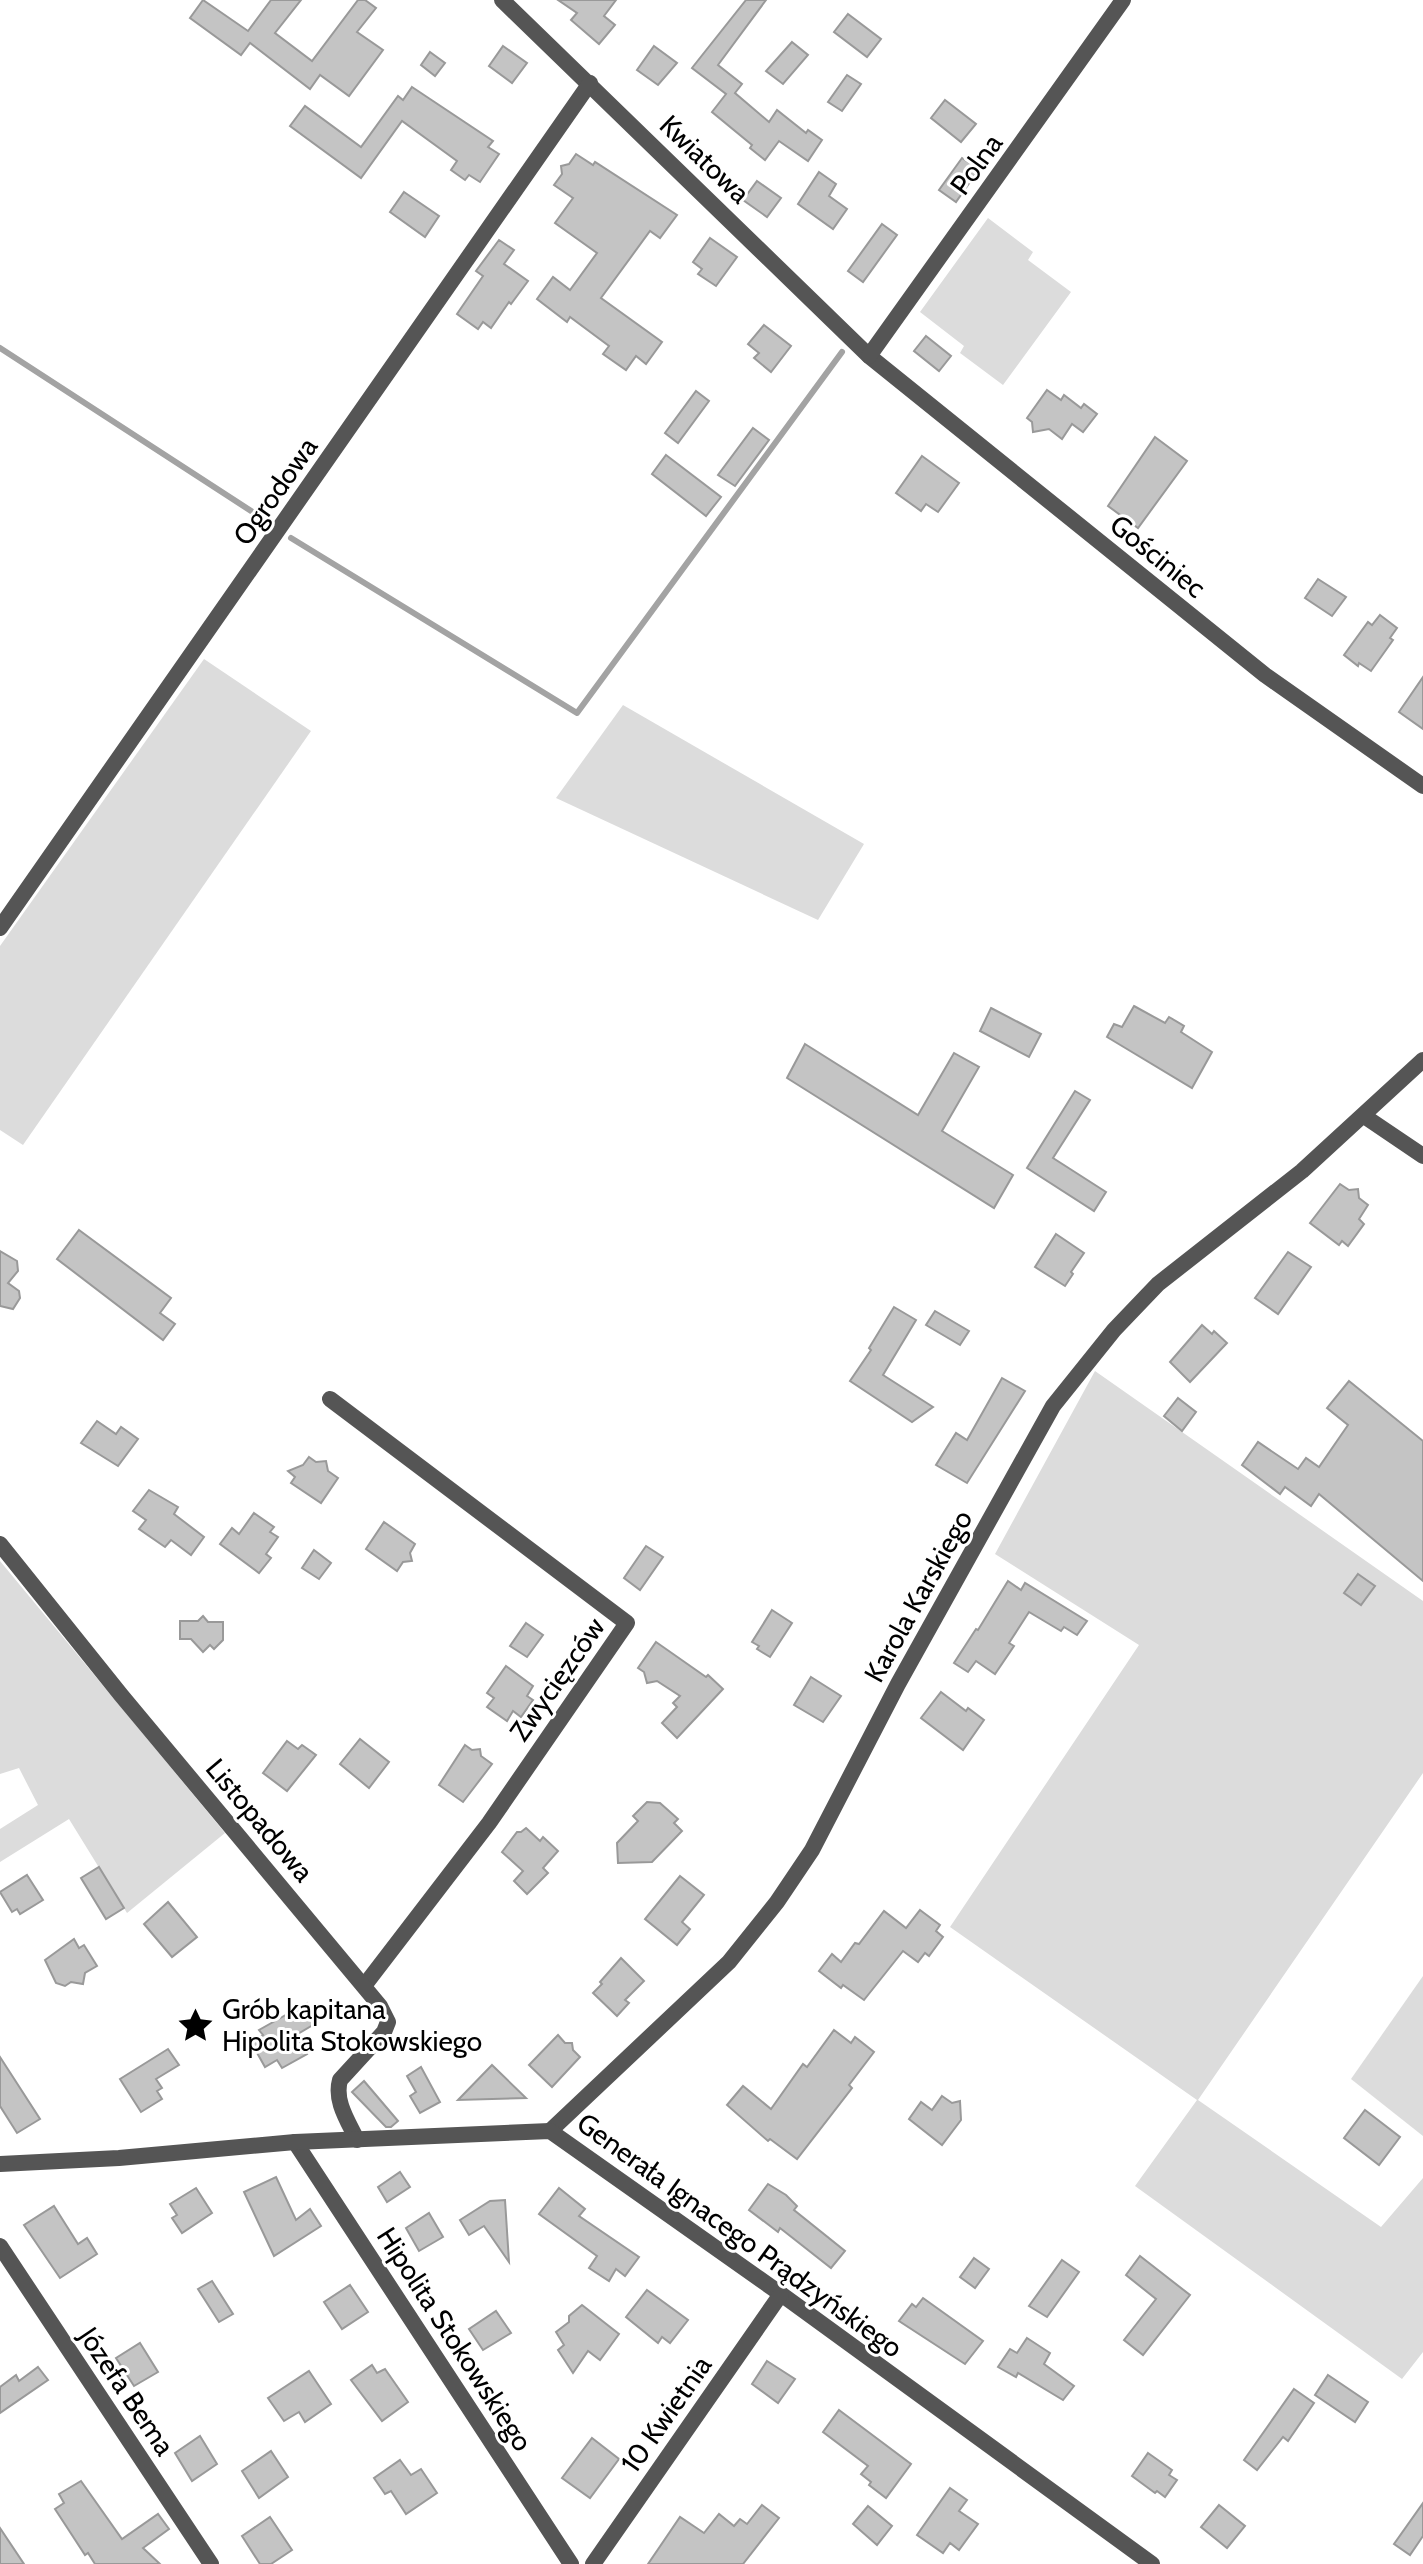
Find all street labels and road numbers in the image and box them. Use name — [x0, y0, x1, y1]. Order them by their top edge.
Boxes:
street label: Kwiatowa — [653, 108, 758, 211]
street label: Polna — [943, 127, 1010, 201]
street label: Ogrodowa — [226, 430, 325, 551]
street label: Gościniec — [1103, 507, 1213, 605]
street label: Karola Karskiego — [857, 1504, 979, 1688]
street label: Zwycięzców — [502, 1611, 612, 1747]
street label: Listopadowa — [199, 1752, 322, 1889]
street label: Generała Ignacego Prądzyńskiego — [571, 2105, 909, 2365]
street label: Hipolita Stokowskiego — [370, 2221, 540, 2457]
street label: Józefa Bema — [71, 2320, 183, 2462]
street label: 10 Kwietnia — [613, 2349, 719, 2479]

